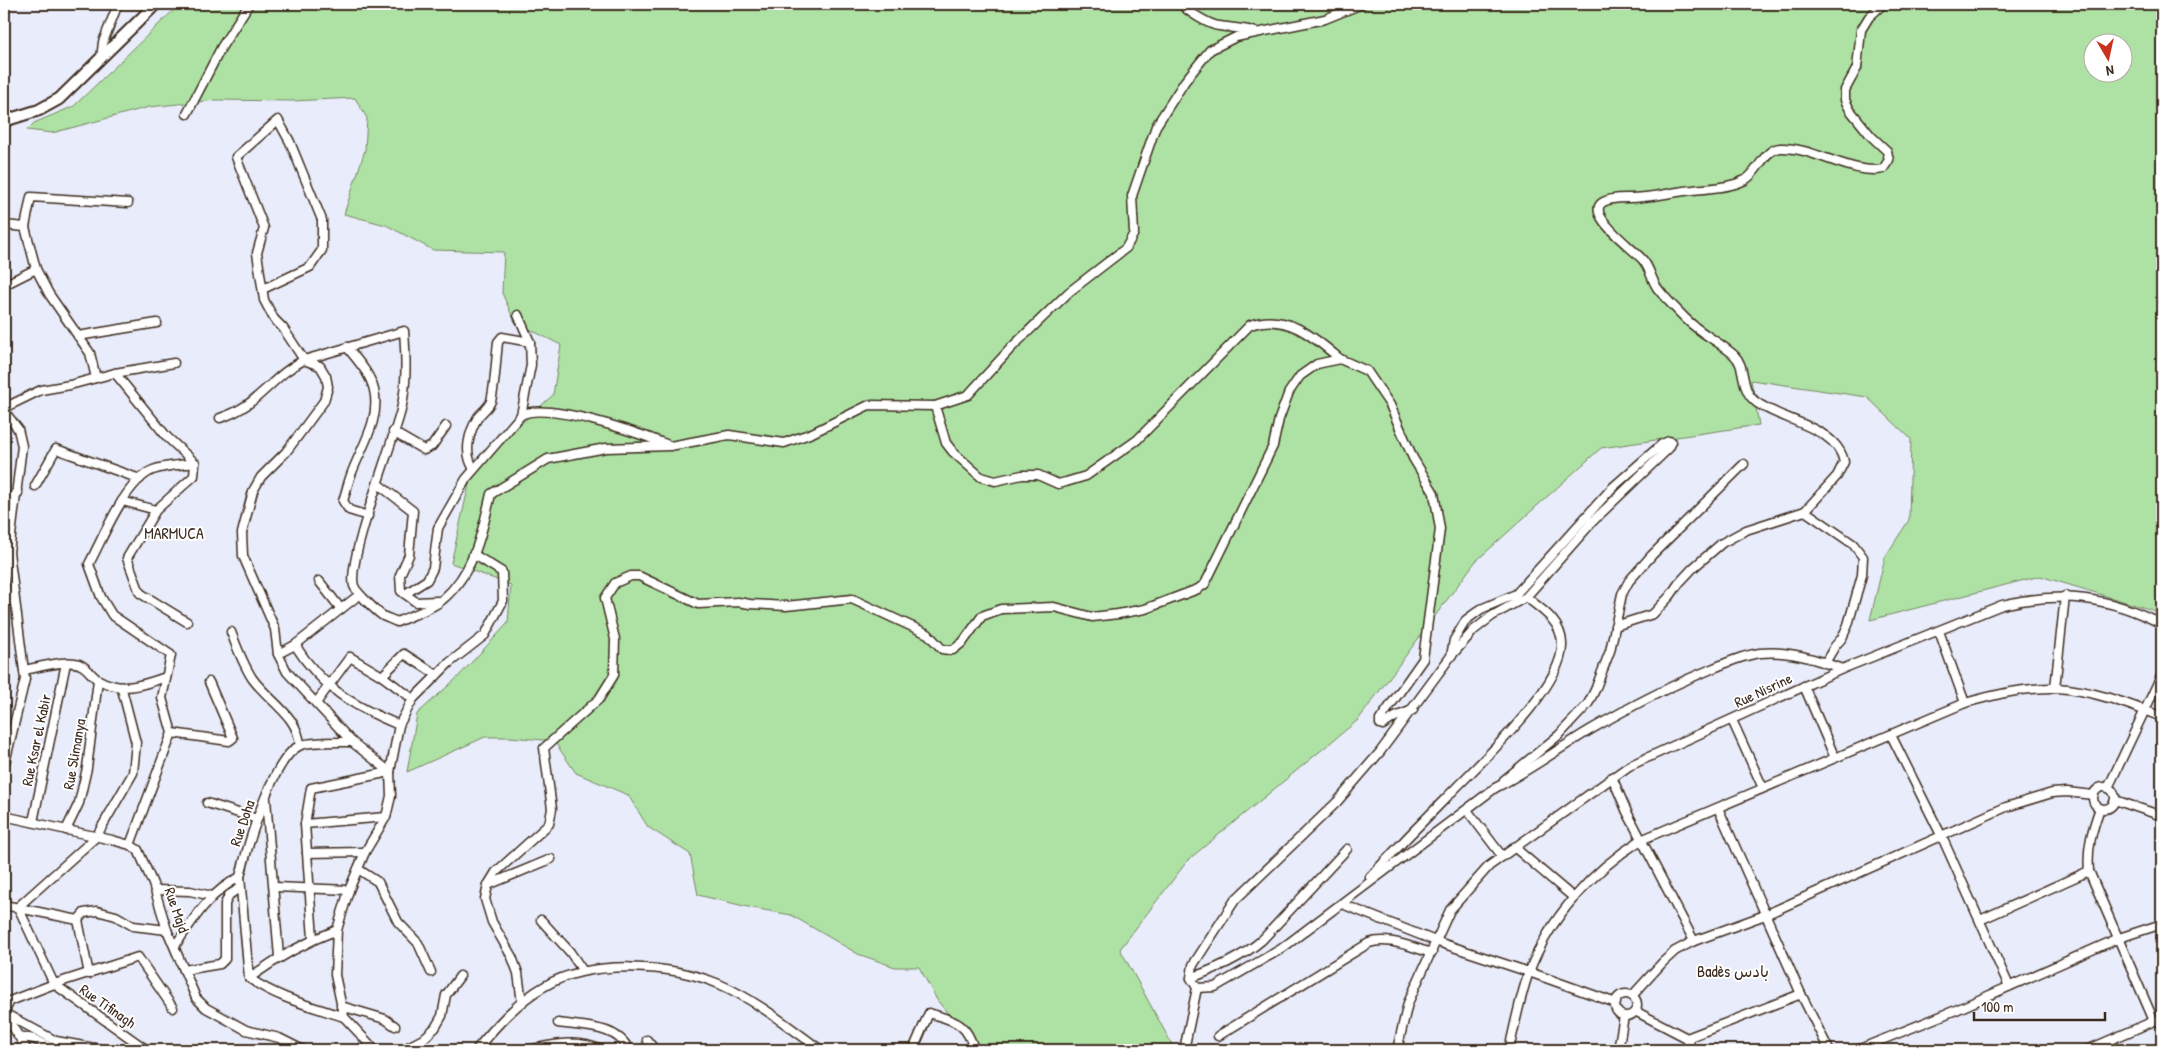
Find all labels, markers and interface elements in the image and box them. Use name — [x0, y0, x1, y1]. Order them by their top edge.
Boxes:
north arrow — [2084, 32, 2134, 82]
text: N — [2104, 61, 2115, 81]
district label: MARMUCA — [144, 522, 204, 544]
street label: Rue Nisrine — [1731, 668, 1795, 712]
street label: Rue Ksar el Kabir — [16, 692, 56, 788]
street label: Rue Slimanya — [57, 717, 91, 791]
street label: Rue Doha — [224, 797, 260, 849]
street label: Rue Majd — [160, 885, 195, 935]
district label: Badès بادس — [1697, 960, 1769, 982]
street label: Rue Tifinagh — [76, 979, 140, 1033]
scale bar — [1974, 989, 2105, 1021]
text: 100 m — [1981, 996, 2014, 1017]

